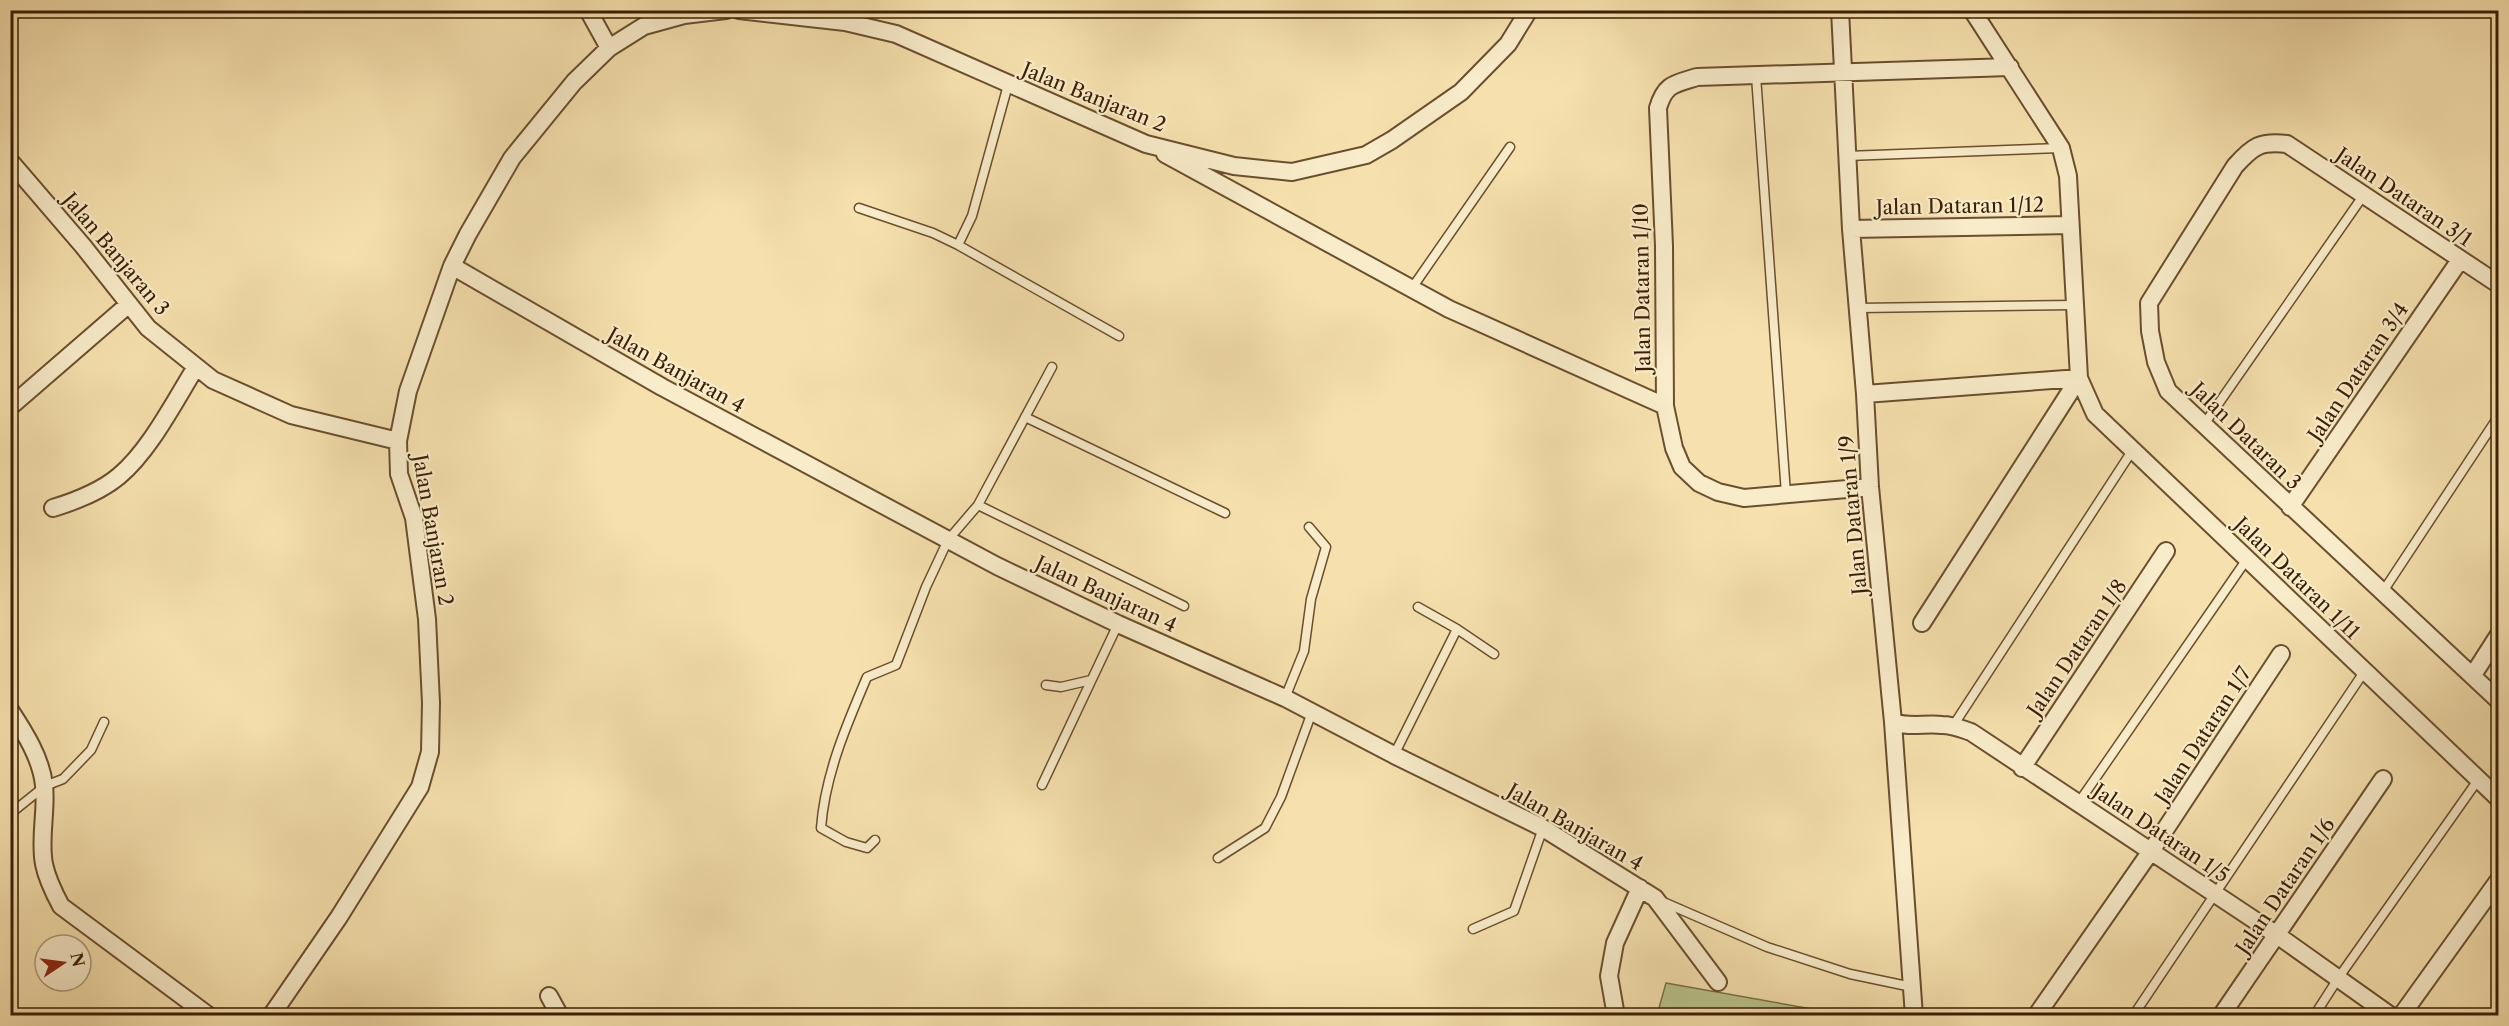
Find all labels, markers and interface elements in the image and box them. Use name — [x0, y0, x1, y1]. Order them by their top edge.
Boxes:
street label: Jalan Banjaran 2 — [1016, 56, 1170, 137]
street label: Jalan Dataran 3/1 — [2329, 141, 2477, 252]
street label: Jalan Banjaran 3 — [56, 185, 174, 320]
street label: Jalan Dataran 1/12 — [1873, 193, 2044, 220]
street label: Jalan Dataran 1/10 — [1629, 203, 1656, 376]
street label: Jalan Dataran 3/4 — [2301, 298, 2413, 448]
street label: Jalan Banjaran 4 — [601, 321, 749, 418]
street label: Jalan Dataran 3 — [2184, 375, 2306, 495]
street label: Jalan Dataran 1/9 — [1834, 434, 1872, 599]
street label: Jalan Banjaran 2 — [407, 450, 458, 608]
street label: Jalan Dataran 1/11 — [2227, 510, 2365, 644]
street label: Jalan Banjaran 4 — [1029, 549, 1181, 637]
street label: Jalan Dataran 1/8 — [2021, 575, 2132, 724]
street label: Jalan Dataran 1/7 — [2148, 662, 2256, 810]
street label: Jalan Banjaran 4 — [1500, 777, 1647, 876]
street label: Jalan Dataran 1/5 — [2086, 777, 2234, 887]
street label: Jalan Dataran 1/6 — [2229, 813, 2340, 961]
north arrow — [33, 933, 93, 993]
text: N — [66, 951, 89, 969]

